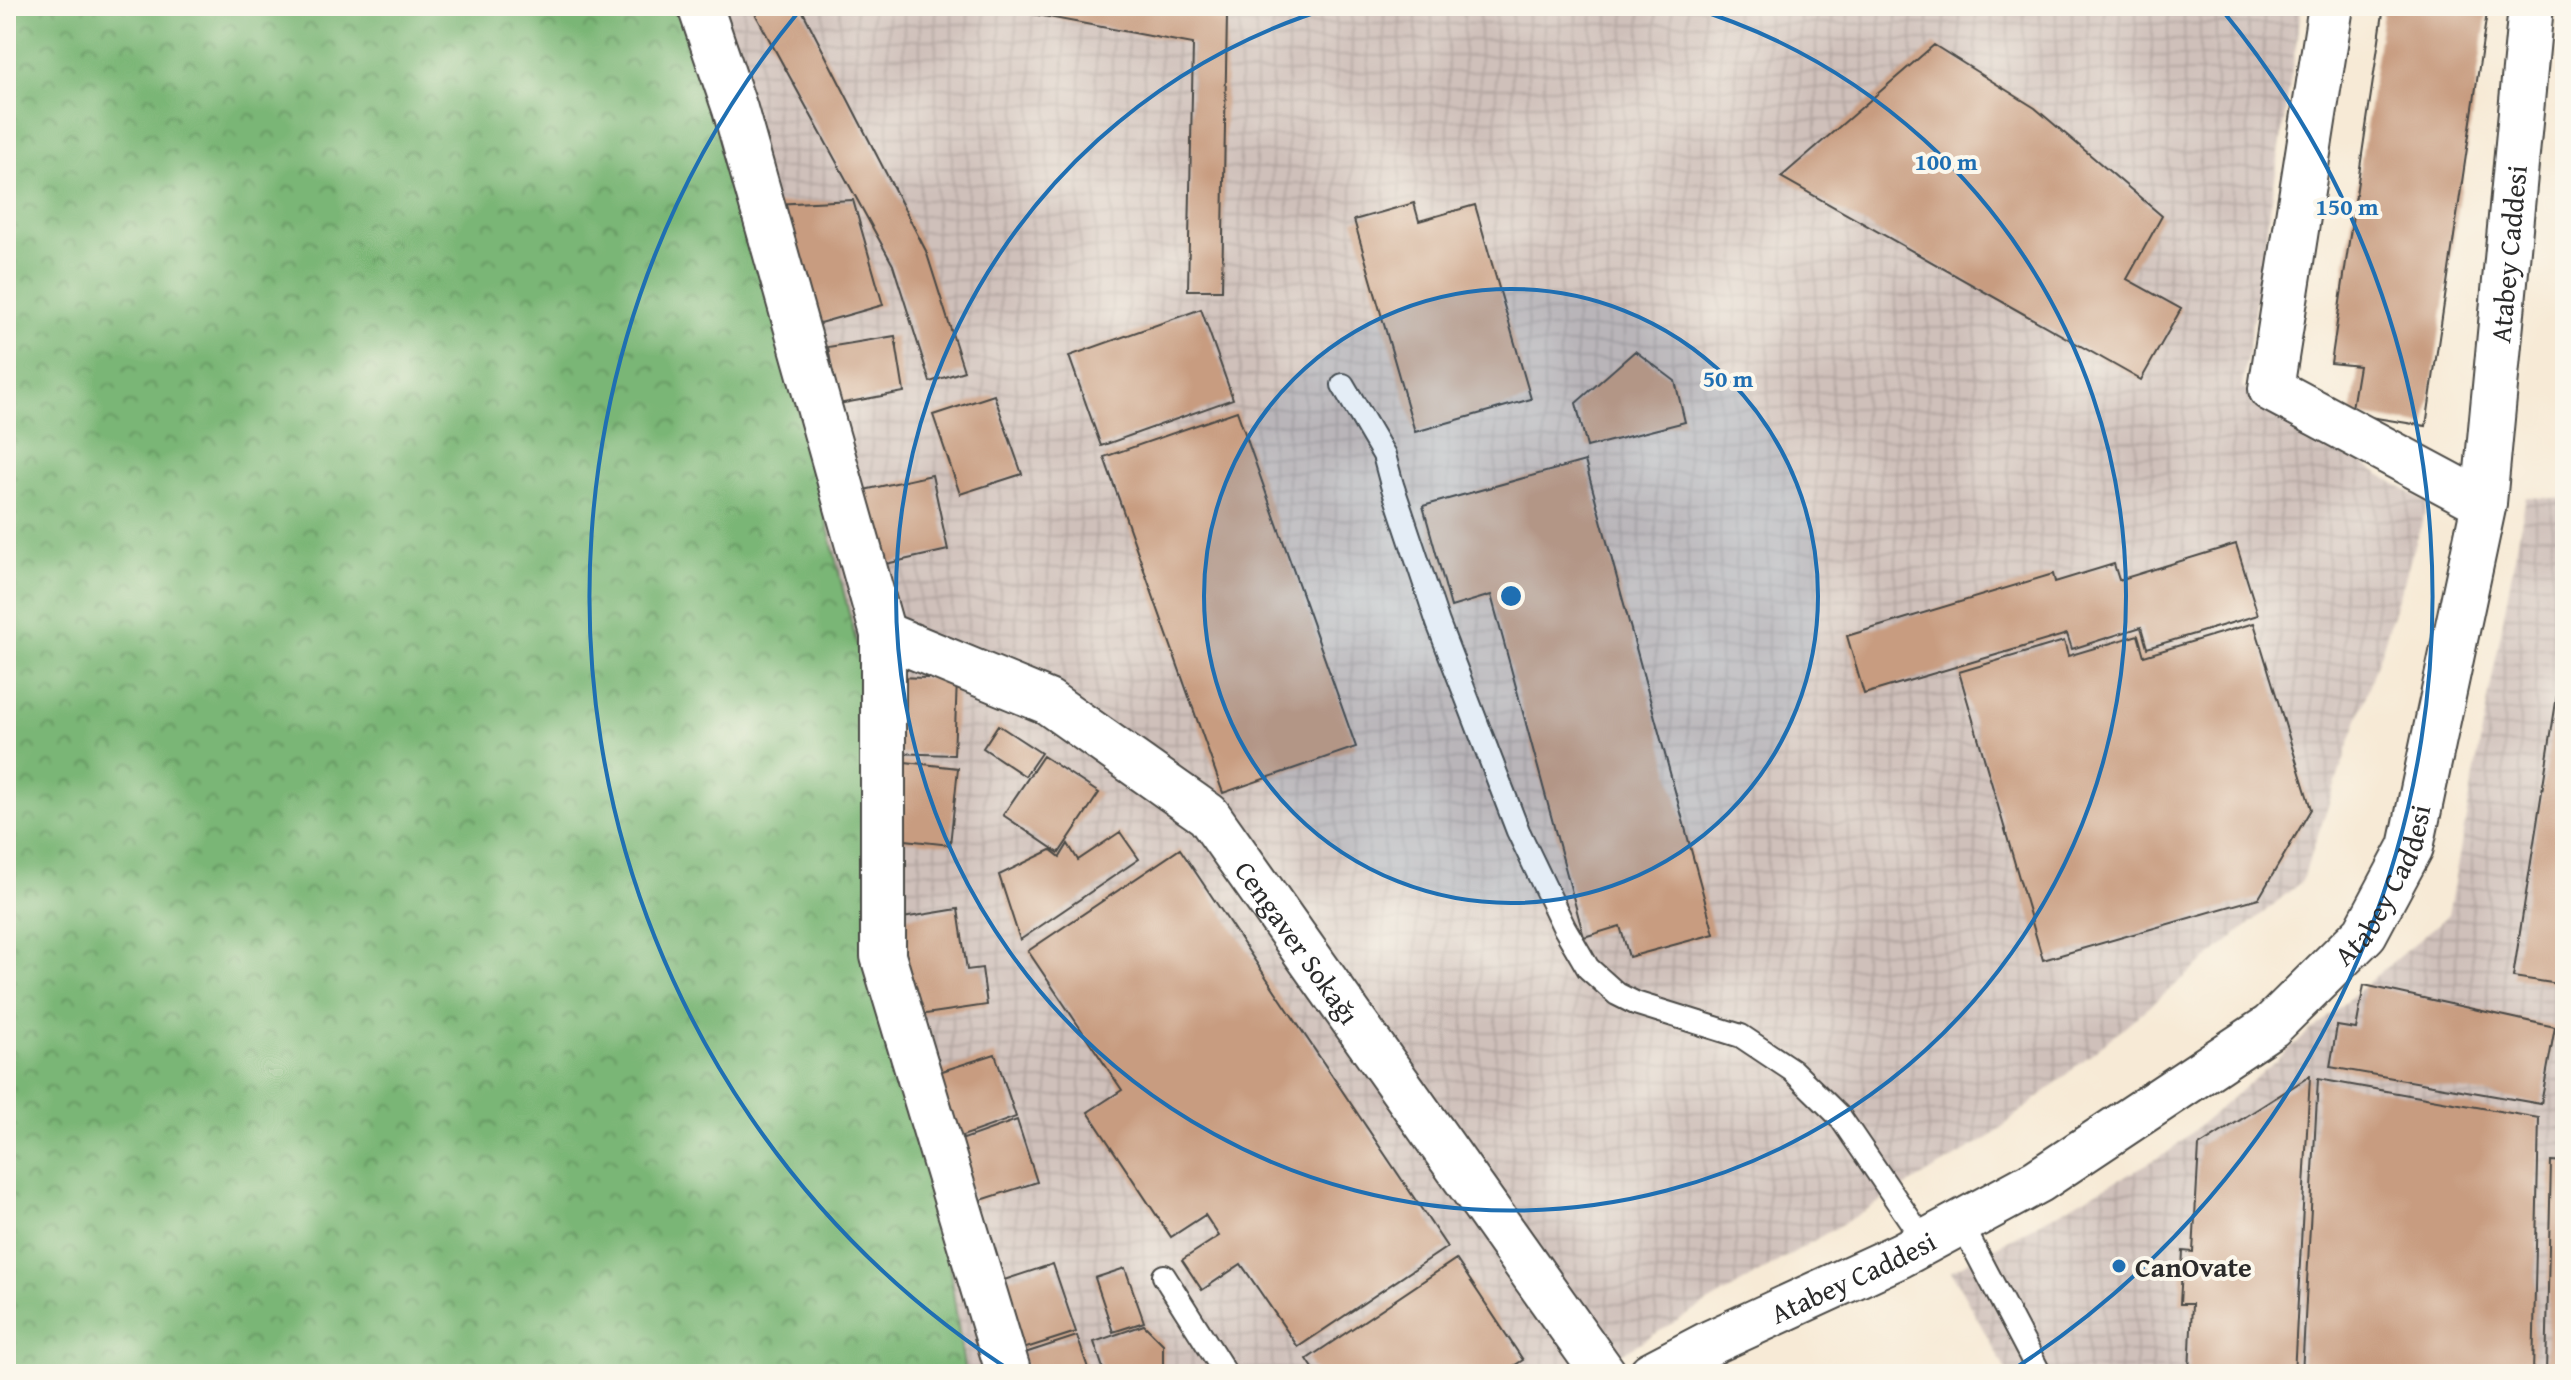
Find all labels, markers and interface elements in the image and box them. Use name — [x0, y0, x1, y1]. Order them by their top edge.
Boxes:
text: 100 m — [1914, 144, 1978, 179]
street label: Atabey Caddesi — [2479, 163, 2536, 345]
text: 150 m — [2315, 189, 2379, 224]
text: 50 m — [1703, 361, 1754, 396]
centre of rings — [1497, 582, 1525, 610]
street label: Atabey Caddesi — [2324, 801, 2440, 974]
street label: Cengaver Sokağı — [1226, 852, 1370, 1032]
street label: Atabey Caddesi — [1763, 1220, 1943, 1333]
place label: CanOvate — [2135, 1246, 2252, 1287]
marker: CanOvate — [2110, 1257, 2128, 1275]

